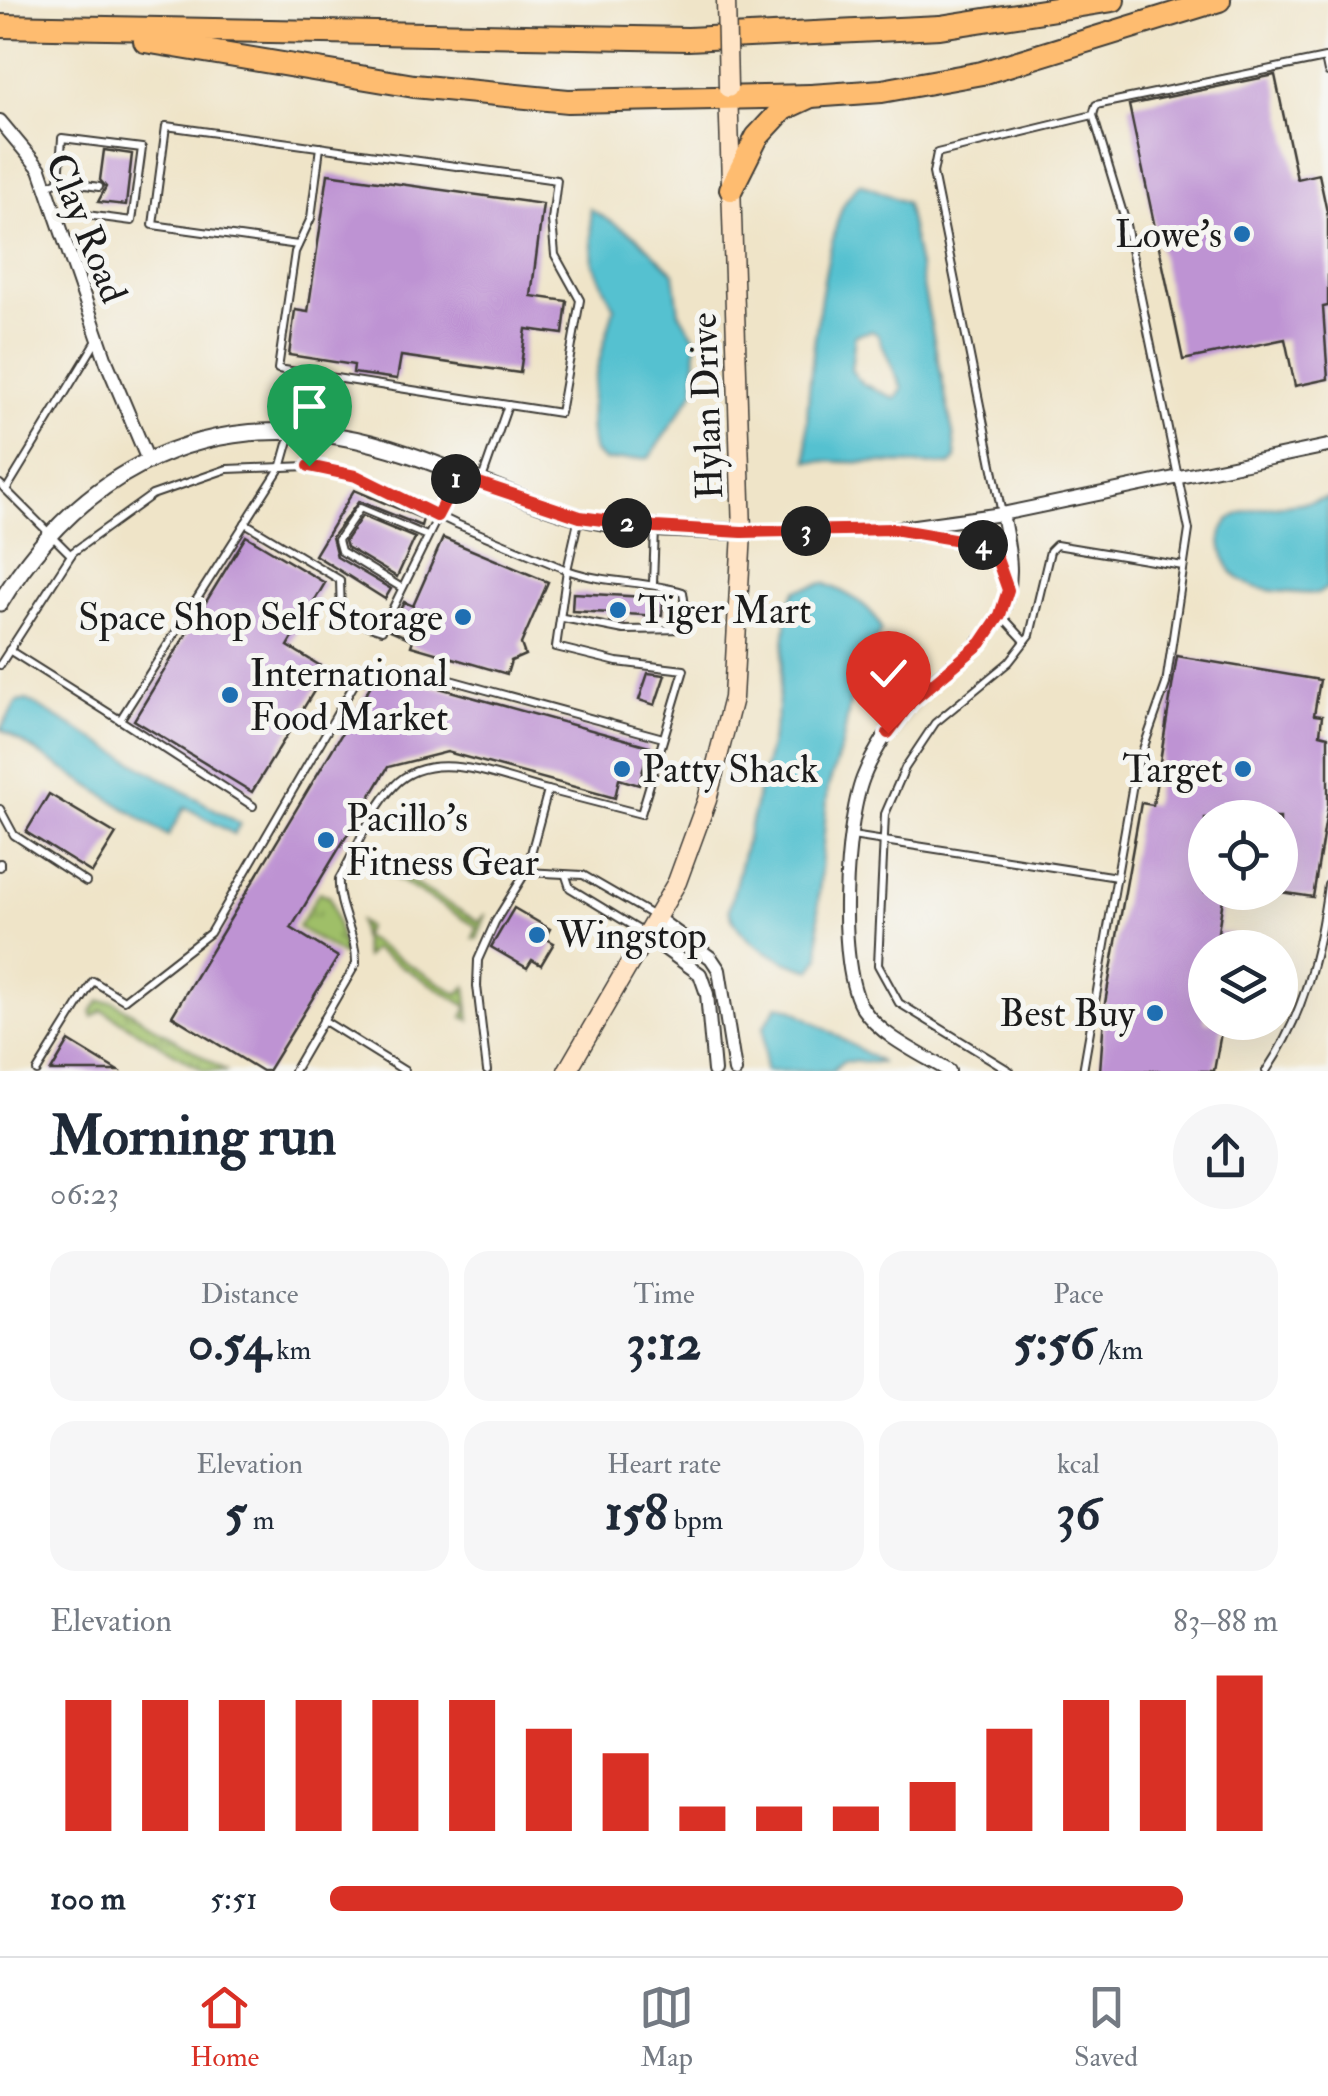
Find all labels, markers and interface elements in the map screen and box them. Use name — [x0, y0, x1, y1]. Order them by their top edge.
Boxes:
street label: Clay Road — [34, 147, 138, 310]
place label: Lowe's — [1115, 211, 1222, 259]
marker: Lowe's — [1231, 223, 1253, 245]
street label: Hylan Drive — [680, 311, 734, 500]
pin — [267, 364, 352, 467]
icon: arrive — [282, 379, 337, 434]
pin: 1 — [431, 454, 481, 504]
text: 1 — [451, 461, 461, 496]
pin: 2 — [602, 498, 652, 548]
text: 2 — [620, 505, 634, 540]
pin: 3 — [781, 506, 831, 556]
text: 3 — [801, 513, 811, 548]
pin: 4 — [958, 520, 1008, 570]
text: 4 — [975, 527, 991, 562]
place label: Tiger Mart — [638, 587, 811, 635]
place label: Space Shop Self Storage — [78, 594, 443, 642]
marker: Tiger Mart — [607, 599, 629, 621]
marker: Space Shop Self Storage — [452, 606, 474, 628]
pin — [846, 631, 931, 734]
icon: check — [861, 646, 916, 701]
place label: International Food Market — [250, 650, 448, 742]
marker: International Food Market — [219, 684, 241, 706]
place label: Patty Shack — [642, 746, 819, 794]
place label: Target — [1122, 746, 1223, 794]
marker: Patty Shack — [611, 758, 633, 780]
marker: Target — [1232, 758, 1254, 780]
place label: Pacillo's Fitness Gear — [346, 795, 539, 887]
map controls — [1188, 800, 1298, 1040]
button: locate — [1188, 800, 1298, 910]
marker: Pacillo's Fitness Gear — [315, 829, 337, 851]
place label: Wingstop — [556, 912, 707, 960]
marker: Wingstop — [526, 924, 548, 946]
button: layers — [1188, 930, 1298, 1040]
place label: Best Buy — [1000, 990, 1136, 1038]
marker: Best Buy — [1144, 1002, 1166, 1024]
text: Morning run — [50, 1102, 336, 1171]
button: share — [1173, 1104, 1278, 1209]
text: 06:23 — [50, 1174, 119, 1214]
text: Distance — [201, 1277, 299, 1312]
text: Time — [633, 1277, 695, 1312]
text: Pace — [1053, 1277, 1103, 1312]
text: 0.54 — [188, 1312, 270, 1375]
text: 3:12 — [627, 1312, 701, 1375]
text: 5:56 — [1014, 1312, 1095, 1375]
text: km — [270, 1333, 311, 1368]
text: /km — [1095, 1333, 1143, 1368]
text: Elevation — [196, 1447, 303, 1482]
text: Heart rate — [607, 1447, 721, 1482]
text: kcal — [1057, 1447, 1100, 1482]
text: 5 — [225, 1482, 247, 1545]
text: 158 — [605, 1482, 668, 1545]
text: 36 — [1056, 1482, 1101, 1545]
text: m — [247, 1503, 274, 1538]
text: bpm — [668, 1503, 723, 1538]
text: Elevation — [50, 1601, 172, 1641]
text: 83–88 m — [1173, 1601, 1278, 1641]
text: 100 m — [50, 1879, 126, 1919]
text: 5:51 — [210, 1879, 257, 1919]
tab: Home — [190, 1980, 259, 2075]
tab: Map — [639, 1980, 694, 2075]
tab: Saved — [1074, 1980, 1138, 2075]

